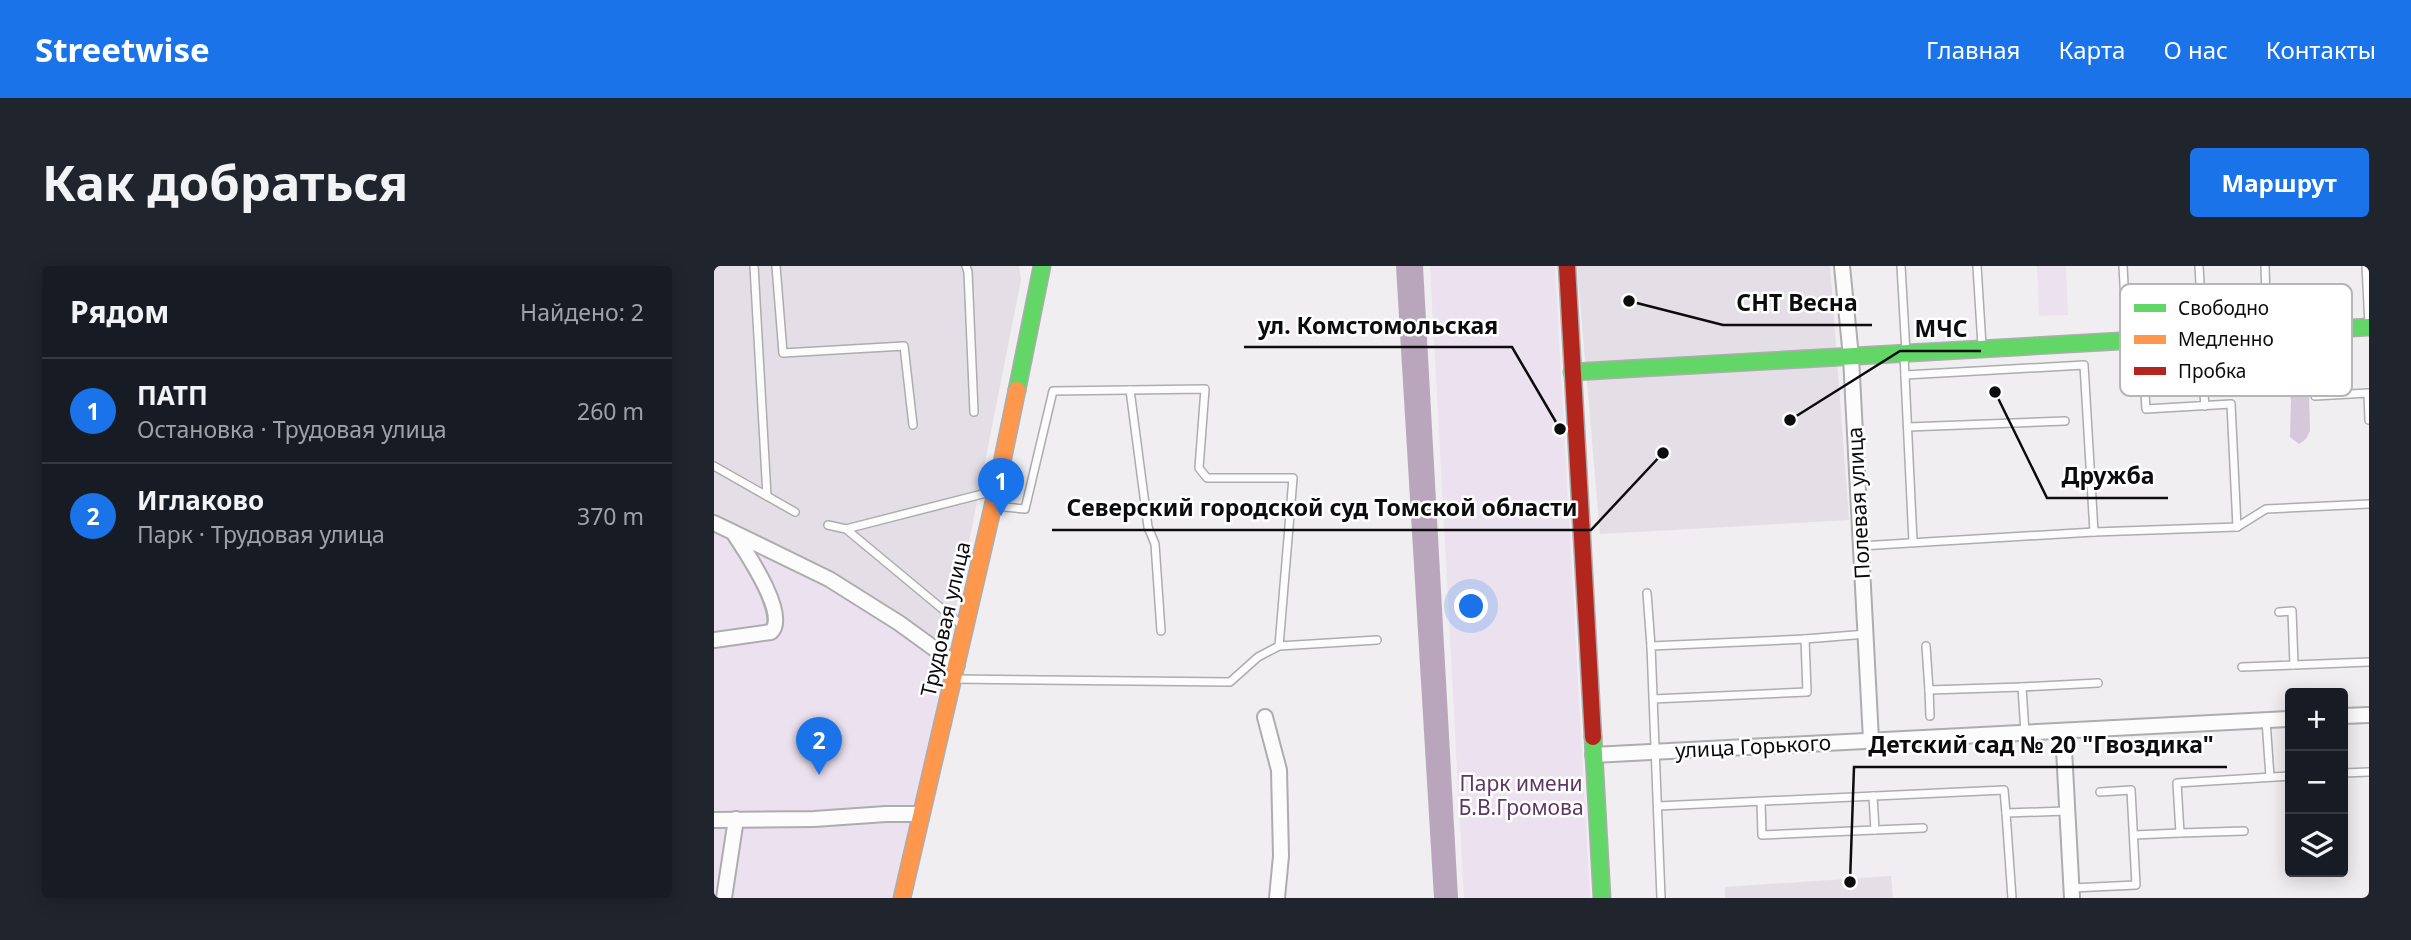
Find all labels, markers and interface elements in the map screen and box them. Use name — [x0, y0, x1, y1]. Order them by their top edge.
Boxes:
text: Streetwise — [35, 27, 210, 72]
text: Главная — [1926, 33, 2020, 66]
text: Карта — [2058, 33, 2125, 66]
text: О нас — [2163, 33, 2228, 66]
text: Контакты — [2266, 33, 2376, 66]
button: Маршрут — [2190, 148, 2369, 217]
text: Как добраться — [42, 149, 408, 215]
callout: СНТ Весна — [1723, 281, 1872, 325]
legend — [2120, 284, 2352, 396]
text: СНТ Весна — [1736, 286, 1858, 318]
text: Рядом — [70, 291, 169, 332]
text: Свободно — [2178, 295, 2269, 321]
text: Найдено: 2 — [520, 296, 644, 328]
callout: ул. Комстомольская — [1244, 303, 1512, 347]
callout: МЧС — [1900, 307, 1981, 351]
text: ул. Комстомольская — [1257, 309, 1498, 341]
text: МЧС — [1914, 312, 1968, 344]
text: Медленно — [2178, 326, 2274, 352]
text: Пробка — [2178, 358, 2246, 384]
text: ПАТП — [137, 377, 208, 413]
text: 1 — [86, 395, 100, 427]
text: 260 m — [577, 395, 644, 427]
text: Остановка · Трудовая улица — [137, 413, 447, 445]
street label: Полевая улица — [1840, 426, 1876, 580]
callout: Дружба — [2047, 454, 2168, 498]
pin: 1 — [978, 458, 1024, 516]
text: Дружба — [2062, 459, 2154, 491]
text: Иглаково — [137, 482, 264, 518]
callout: Северский городской суд Томской области — [1052, 486, 1591, 530]
text: Северский городской суд Томской области — [1067, 491, 1577, 523]
text: 2 — [86, 500, 100, 532]
text: 370 m — [577, 500, 644, 532]
text: Парк · Трудовая улица — [137, 518, 385, 550]
street label: Трудовая улица — [914, 539, 976, 699]
your location — [1454, 589, 1488, 623]
map controls — [2285, 688, 2348, 877]
button: + — [2285, 688, 2348, 751]
pin: 2 — [796, 717, 842, 775]
callout: Детский сад № 20 "Гвоздика" — [1854, 723, 2227, 767]
street label: улица Горького — [1674, 728, 1832, 764]
text: Детский сад № 20 "Гвоздика" — [1868, 728, 2214, 760]
button: − — [2285, 751, 2348, 814]
park label: Парк имени Б.В.Громова — [1458, 769, 1584, 821]
button: layers — [2285, 814, 2348, 877]

